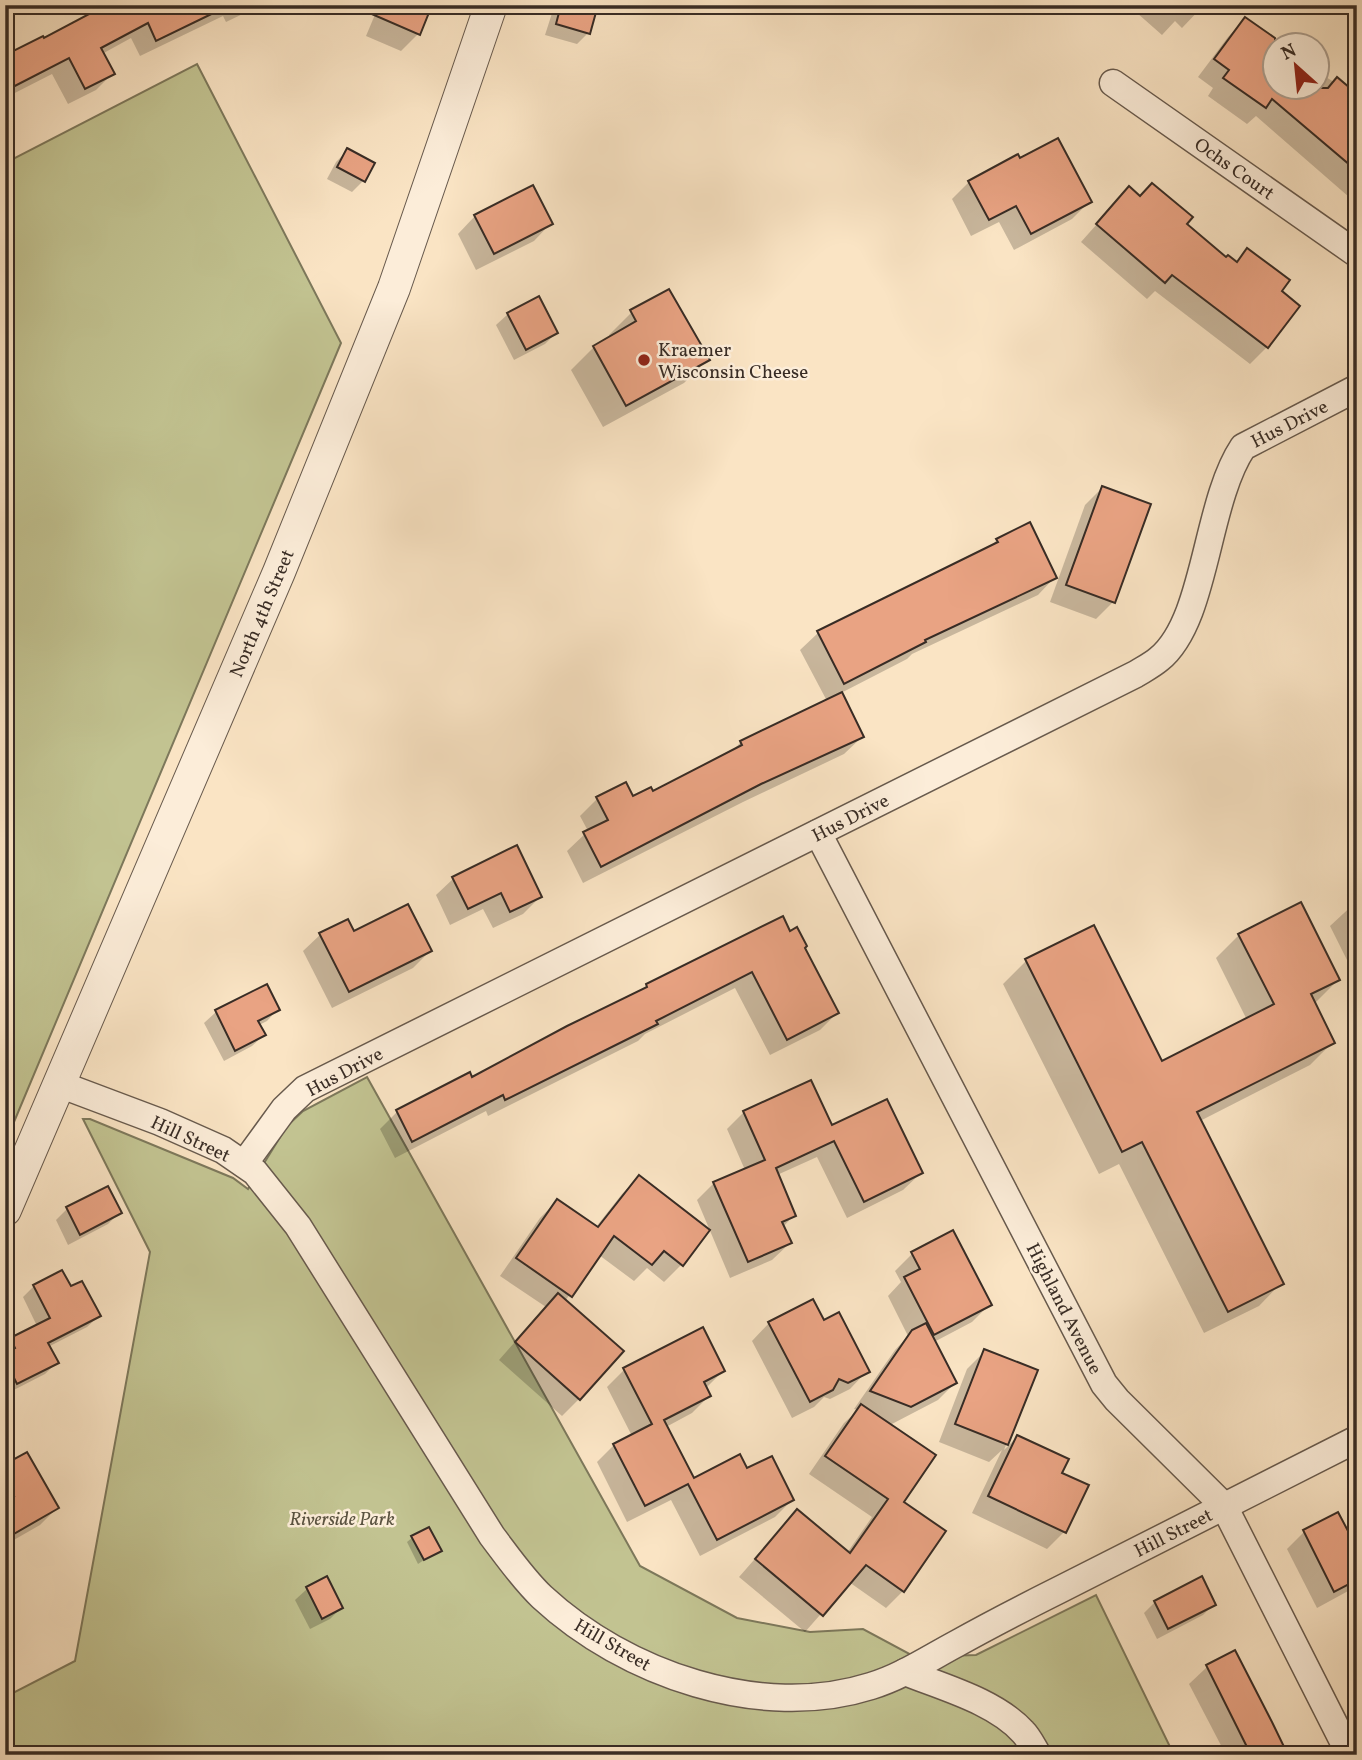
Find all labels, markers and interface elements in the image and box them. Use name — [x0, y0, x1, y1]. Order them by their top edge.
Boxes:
north arrow — [1260, 32, 1330, 102]
text: N — [1277, 38, 1301, 67]
street label: Ochs Court — [1188, 132, 1280, 207]
place label: Kraemer Wisconsin Cheese — [658, 338, 808, 386]
marker: Kraemer Wisconsin Cheese — [636, 352, 652, 368]
street label: Hus Drive — [1247, 394, 1333, 455]
street label: North 4th Street — [224, 545, 302, 682]
street label: Hus Drive — [808, 788, 894, 849]
street label: Hus Drive — [302, 1042, 388, 1104]
street label: Hill Street — [146, 1110, 234, 1170]
street label: Highland Avenue — [1019, 1239, 1108, 1379]
street label: Hill Street — [1130, 1503, 1218, 1565]
park label: Riverside Park — [289, 1507, 395, 1533]
street label: Hill Street — [569, 1613, 656, 1678]

